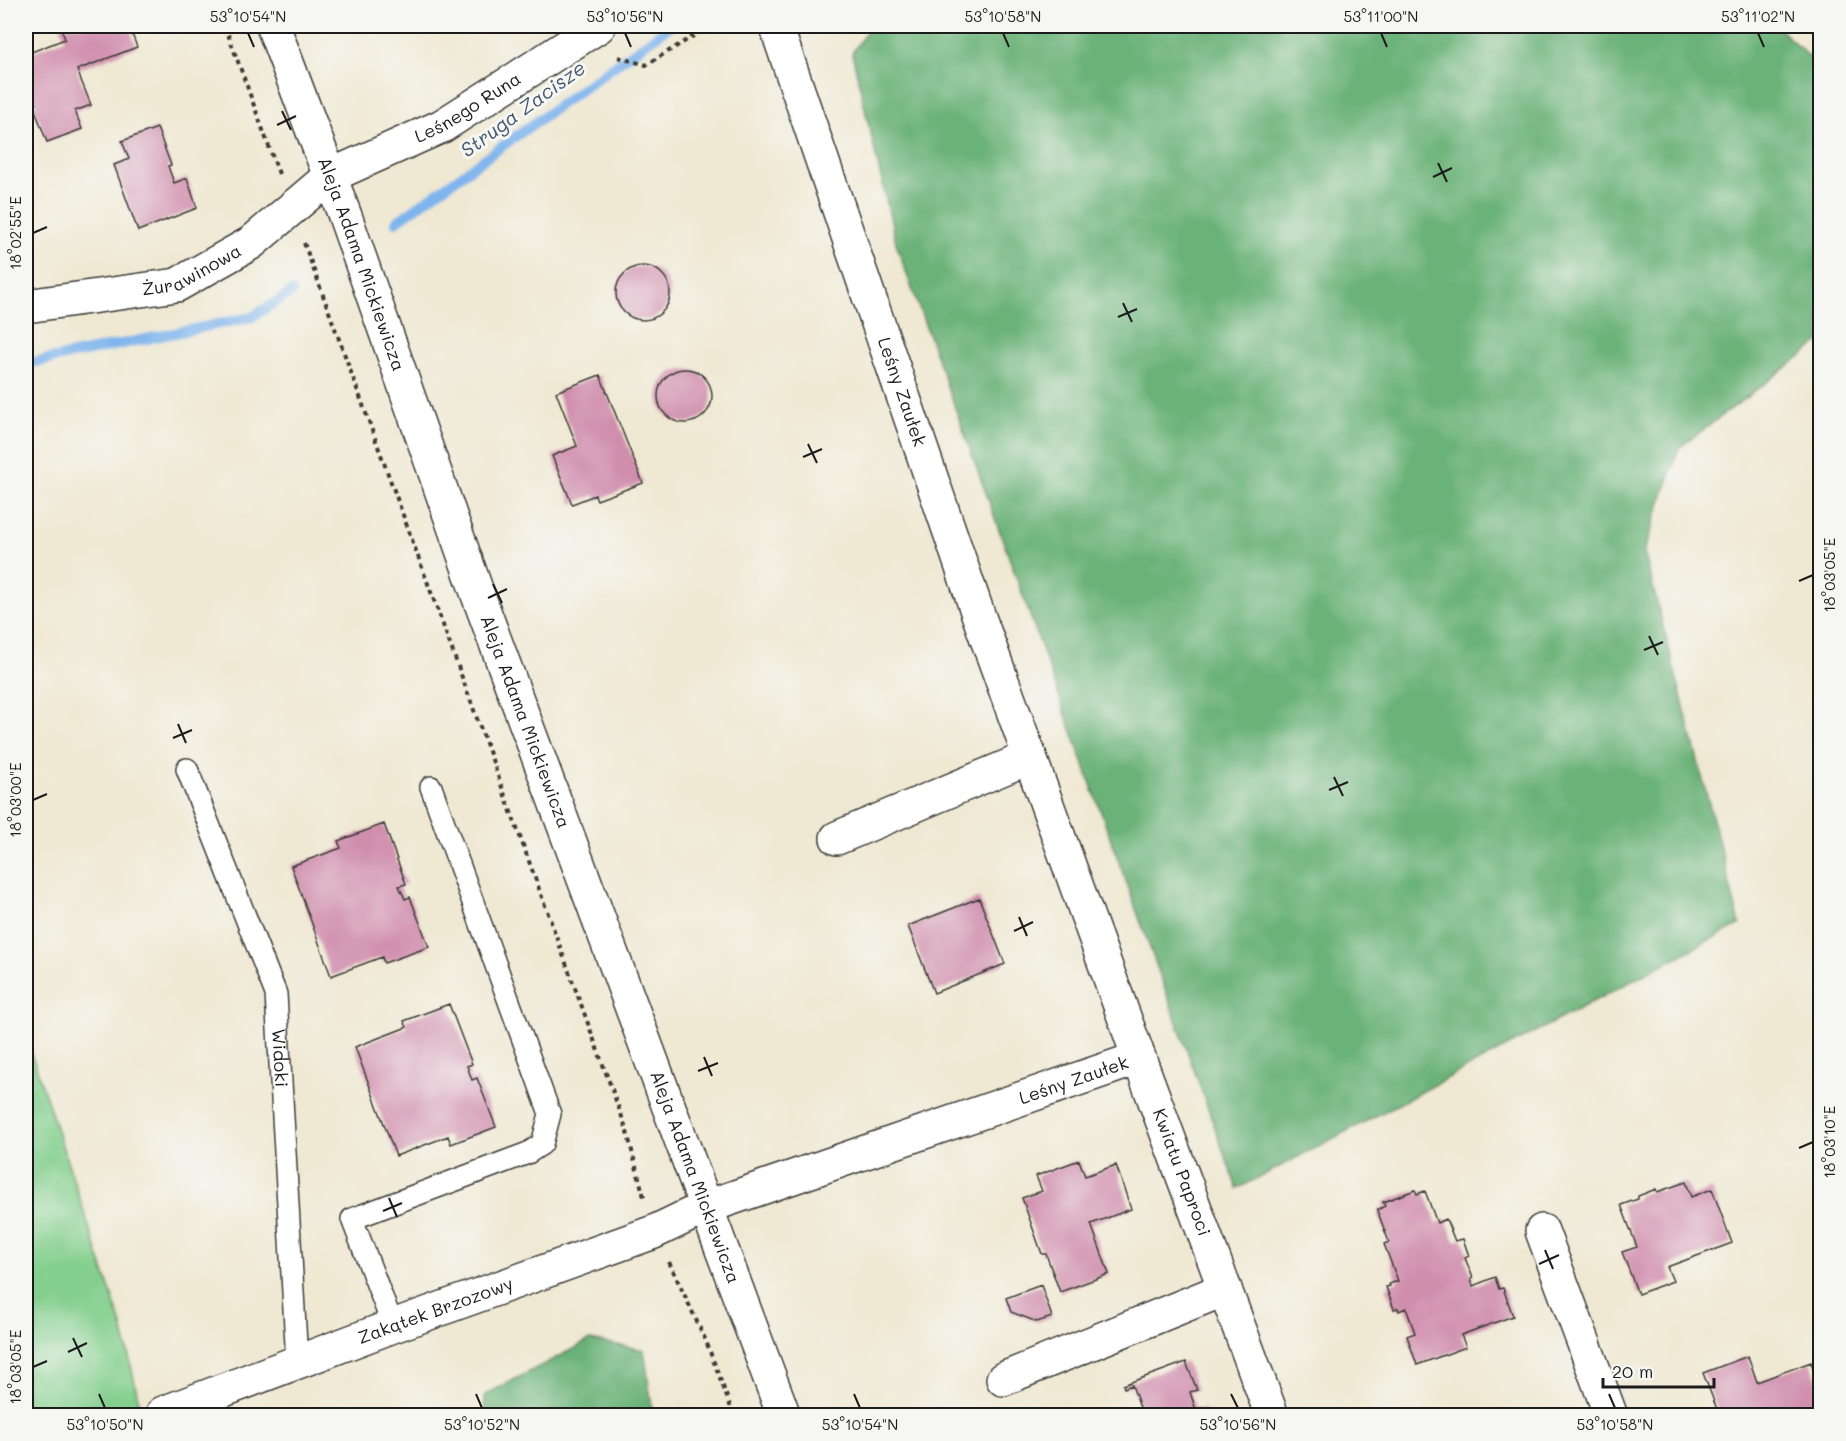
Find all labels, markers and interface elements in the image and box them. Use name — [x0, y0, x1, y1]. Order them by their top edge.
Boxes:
text: 53°10'54"N — [210, 6, 286, 26]
text: 53°10'56"N — [587, 6, 663, 26]
text: 53°10'58"N — [965, 6, 1041, 26]
text: 53°11'00"N — [1344, 6, 1418, 26]
text: 53°11'02"N — [1721, 6, 1795, 26]
water label: Struga Zacisze — [455, 54, 590, 162]
street label: Leśnego Runa — [410, 66, 525, 148]
street label: Aleja Adama Mickiewicza — [313, 153, 411, 374]
text: 18°02'55"E — [5, 196, 25, 270]
street label: Żurawinowa — [140, 238, 245, 301]
street label: Leśny Zaułek — [873, 334, 933, 450]
text: 18°03'05"E — [1819, 537, 1839, 612]
street label: Aleja Adama Mickiewicza — [475, 611, 577, 831]
text: 18°03'00"E — [5, 762, 25, 838]
street label: Widoki — [267, 1028, 294, 1088]
street label: Leśny Zaułek — [1016, 1050, 1131, 1109]
street label: Aleja Adama Mickiewicza — [645, 1067, 747, 1287]
street label: Kwiatu Paproci — [1148, 1105, 1217, 1239]
text: 18°03'10"E — [1819, 1105, 1839, 1178]
street label: Zakątek Brzozowy — [354, 1271, 516, 1349]
text: 18°03'05"E — [5, 1329, 25, 1404]
scale bar — [1603, 1351, 1714, 1389]
text: 20 m — [1612, 1359, 1653, 1383]
text: 53°10'50"N — [67, 1414, 143, 1434]
text: 53°10'52"N — [444, 1414, 520, 1434]
text: 53°10'54"N — [822, 1414, 898, 1434]
text: 53°10'56"N — [1200, 1414, 1276, 1434]
text: 53°10'58"N — [1577, 1414, 1653, 1434]

